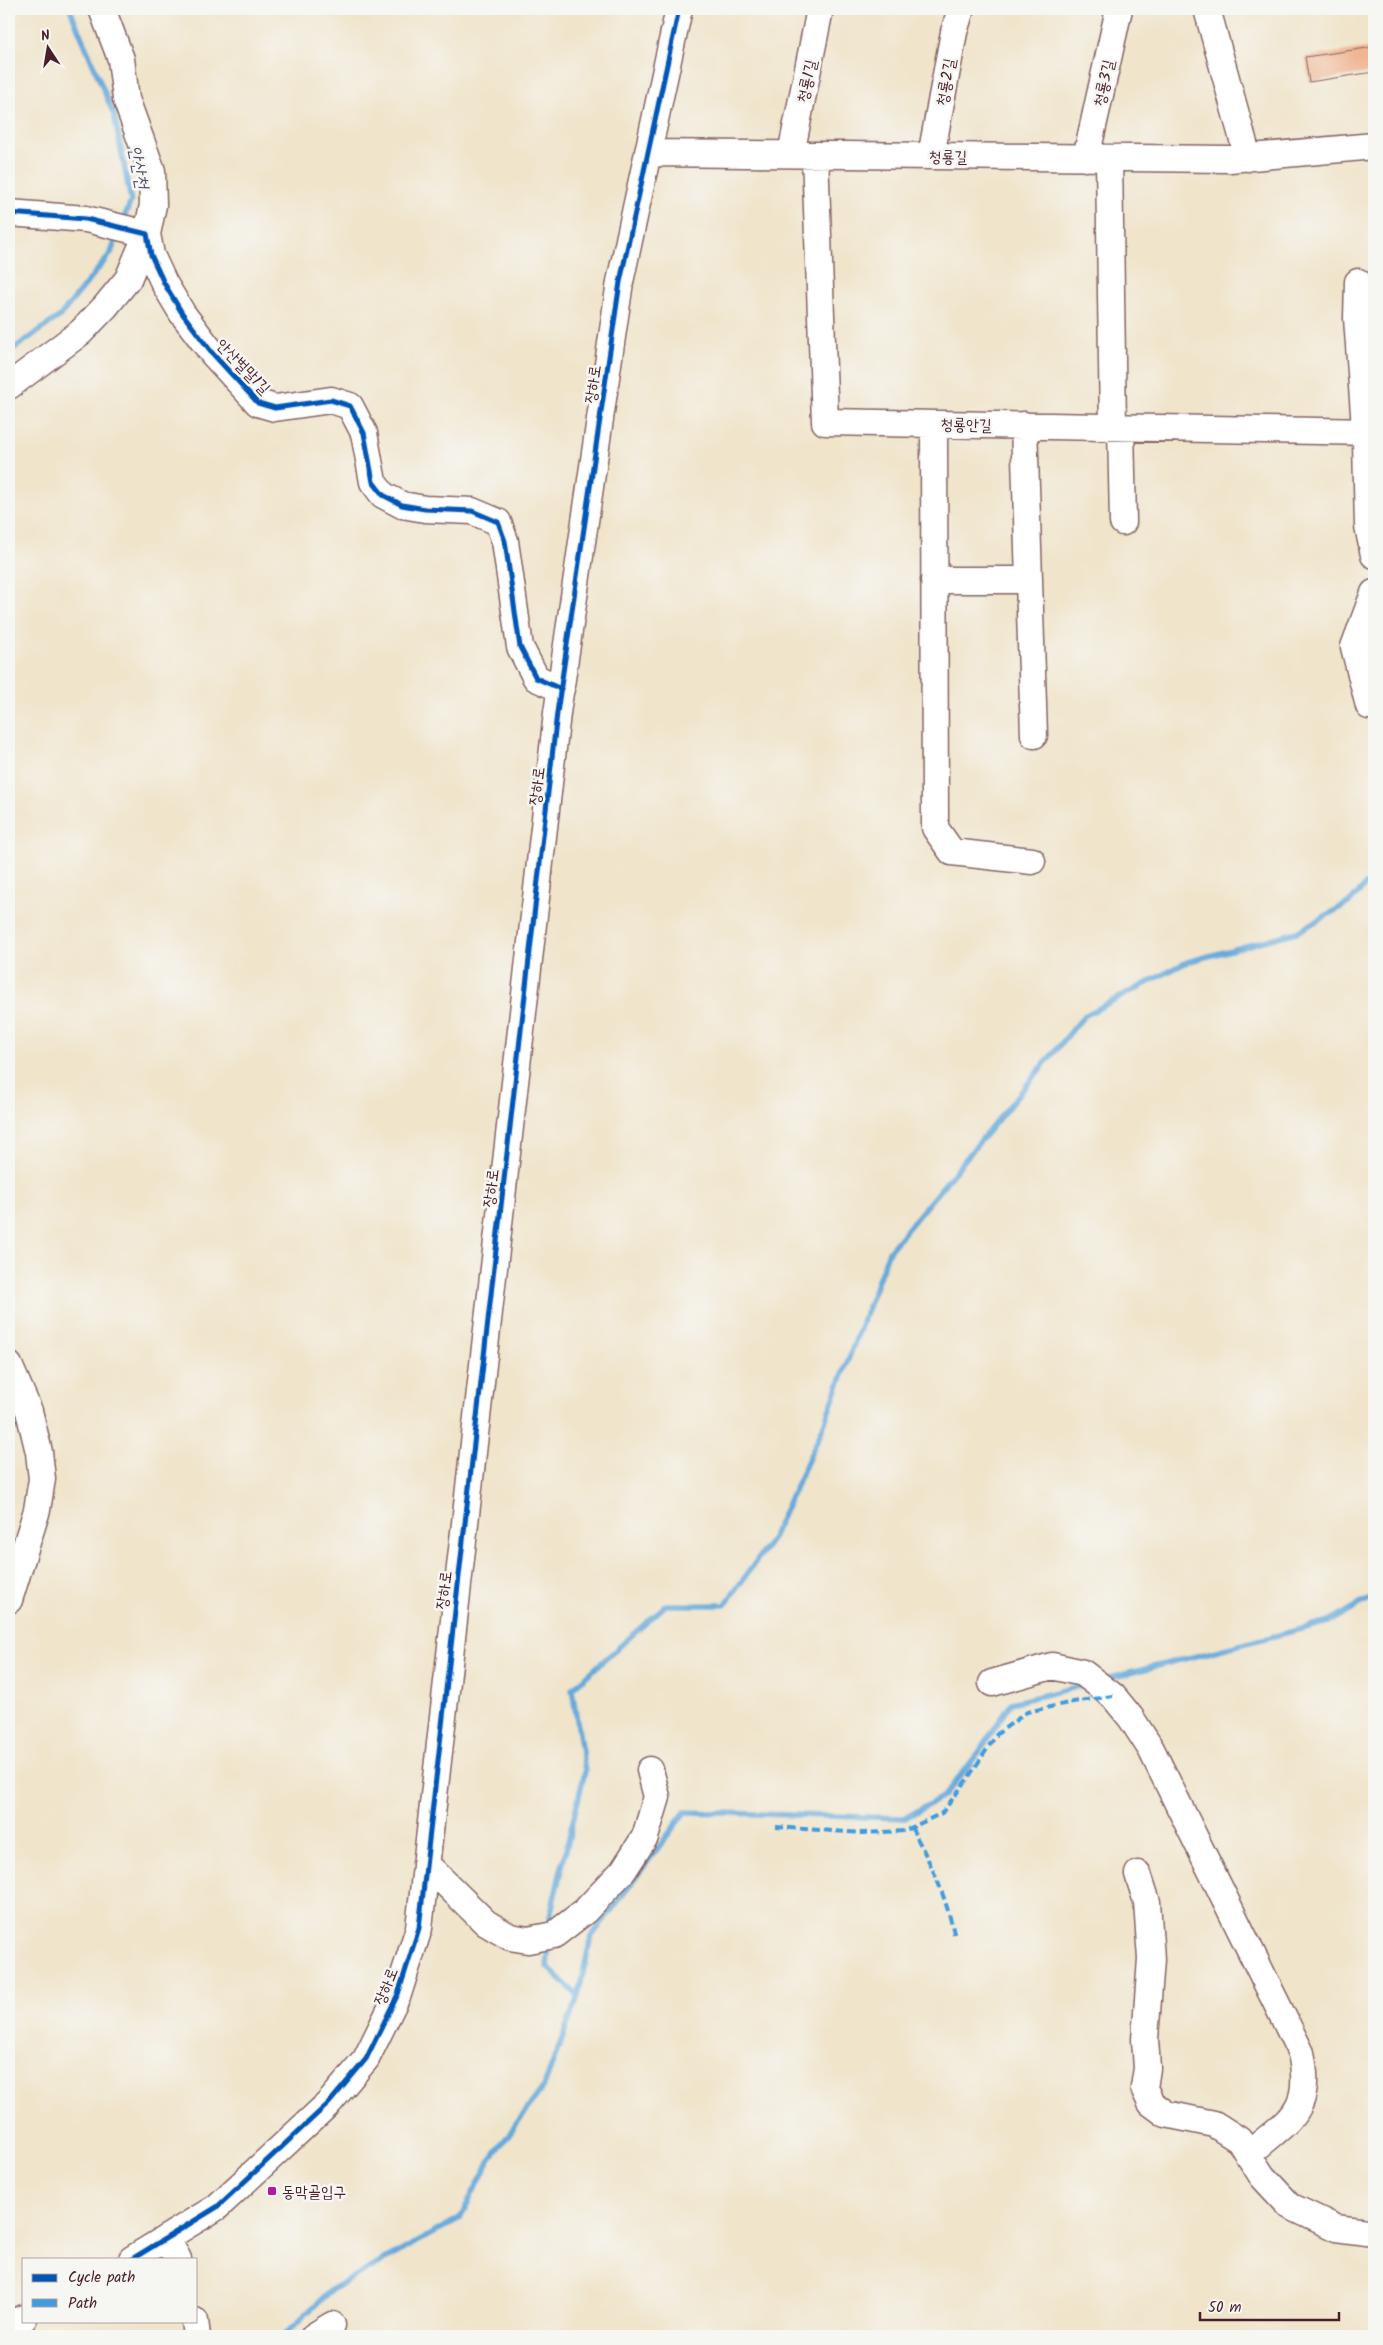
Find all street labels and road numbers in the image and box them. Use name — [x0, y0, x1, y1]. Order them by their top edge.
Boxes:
street label: 청룡2길 — [930, 56, 963, 108]
street label: 청룡1길 — [791, 57, 824, 105]
street label: 청룡3길 — [1087, 57, 1122, 109]
street label: 청룡길 — [928, 145, 968, 170]
street label: 안산벌말1길 — [210, 333, 276, 401]
street label: 장하로 — [578, 363, 609, 405]
street label: 청룡안길 — [940, 413, 992, 438]
street label: 장하로 — [523, 765, 552, 807]
street label: 장하로 — [477, 1167, 506, 1209]
street label: 장하로 — [430, 1569, 459, 1611]
street label: 장하로 — [368, 1964, 405, 2009]

